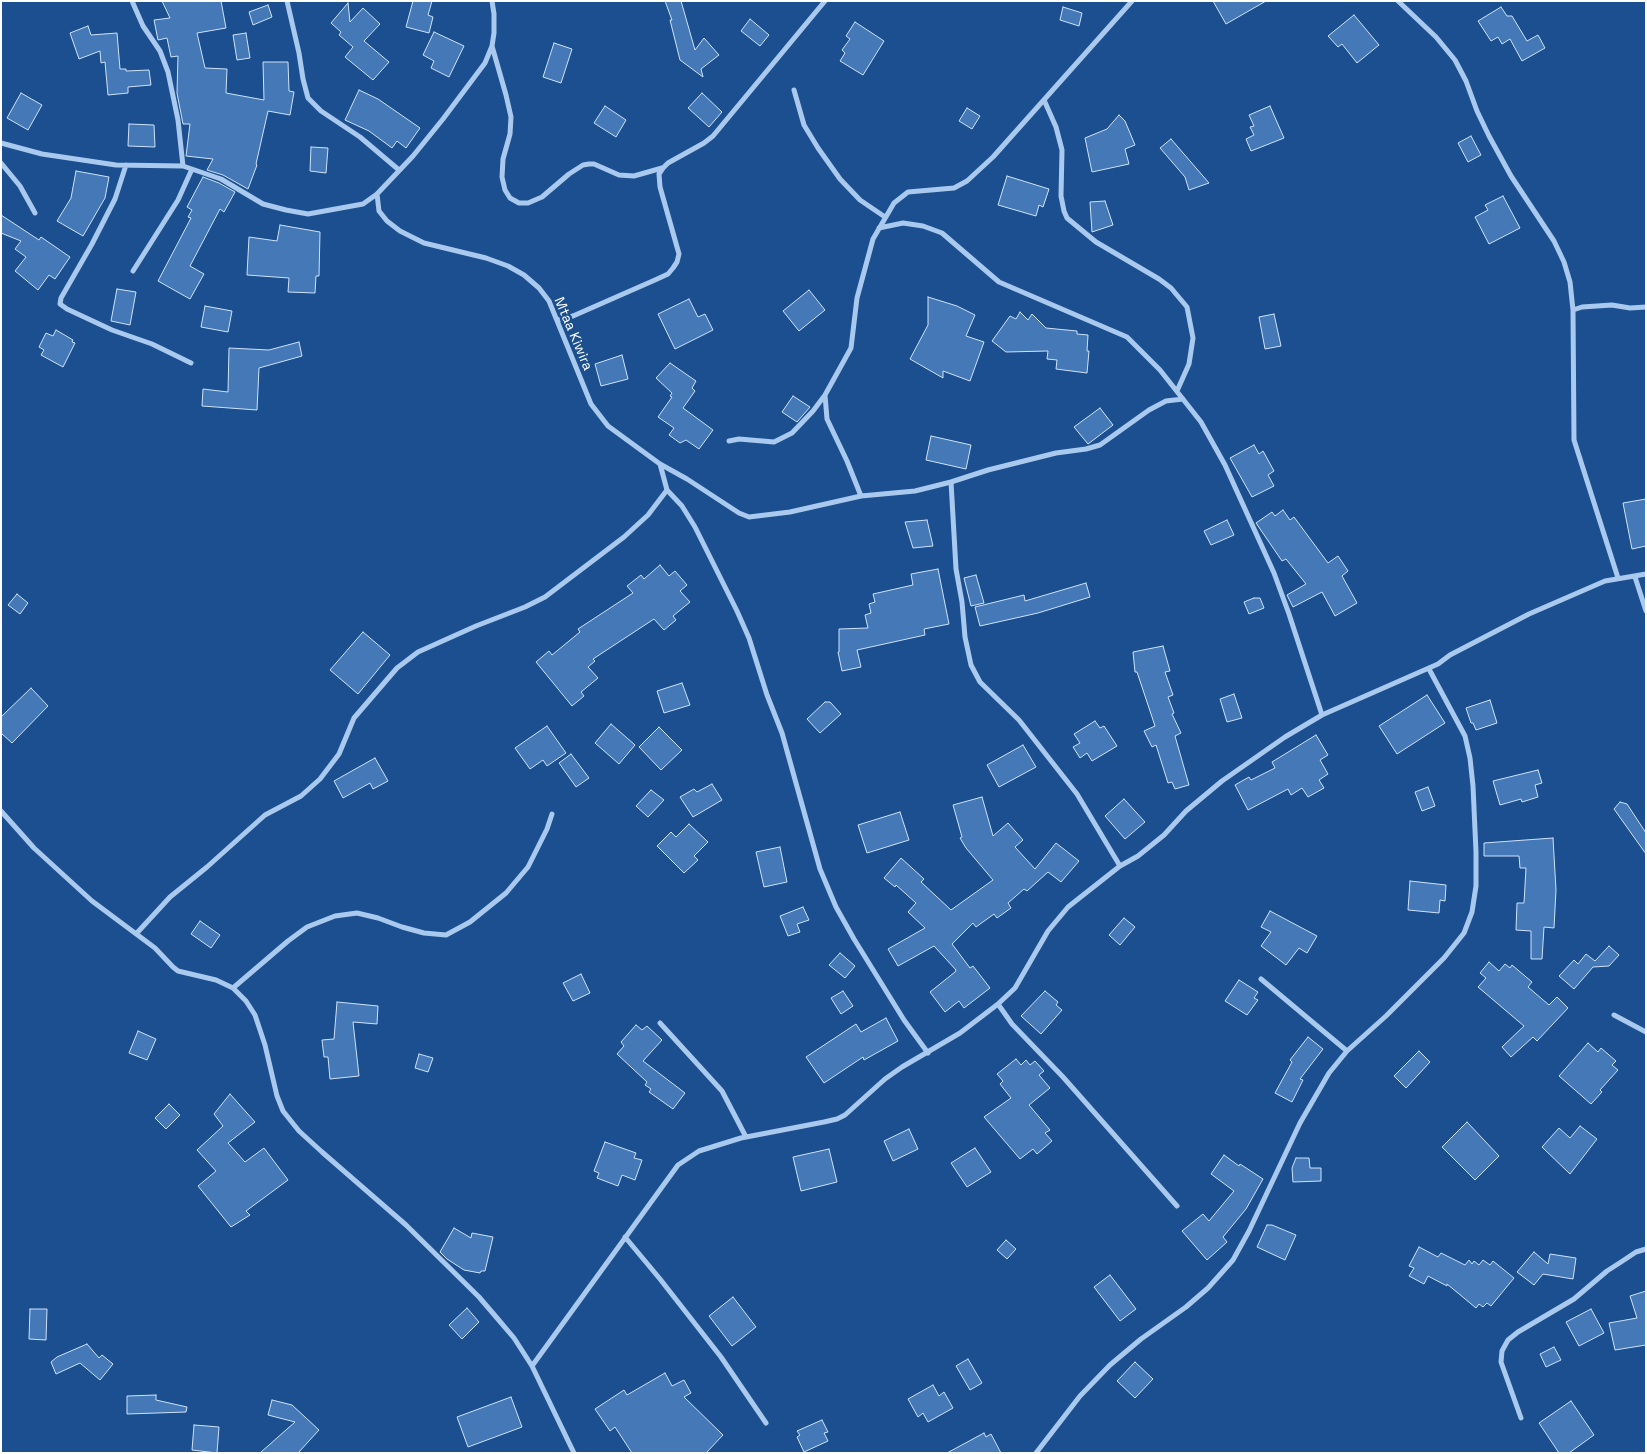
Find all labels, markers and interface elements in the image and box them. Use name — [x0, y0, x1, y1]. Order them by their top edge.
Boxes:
street label: Mtaa Kiwira — [550, 295, 596, 373]

